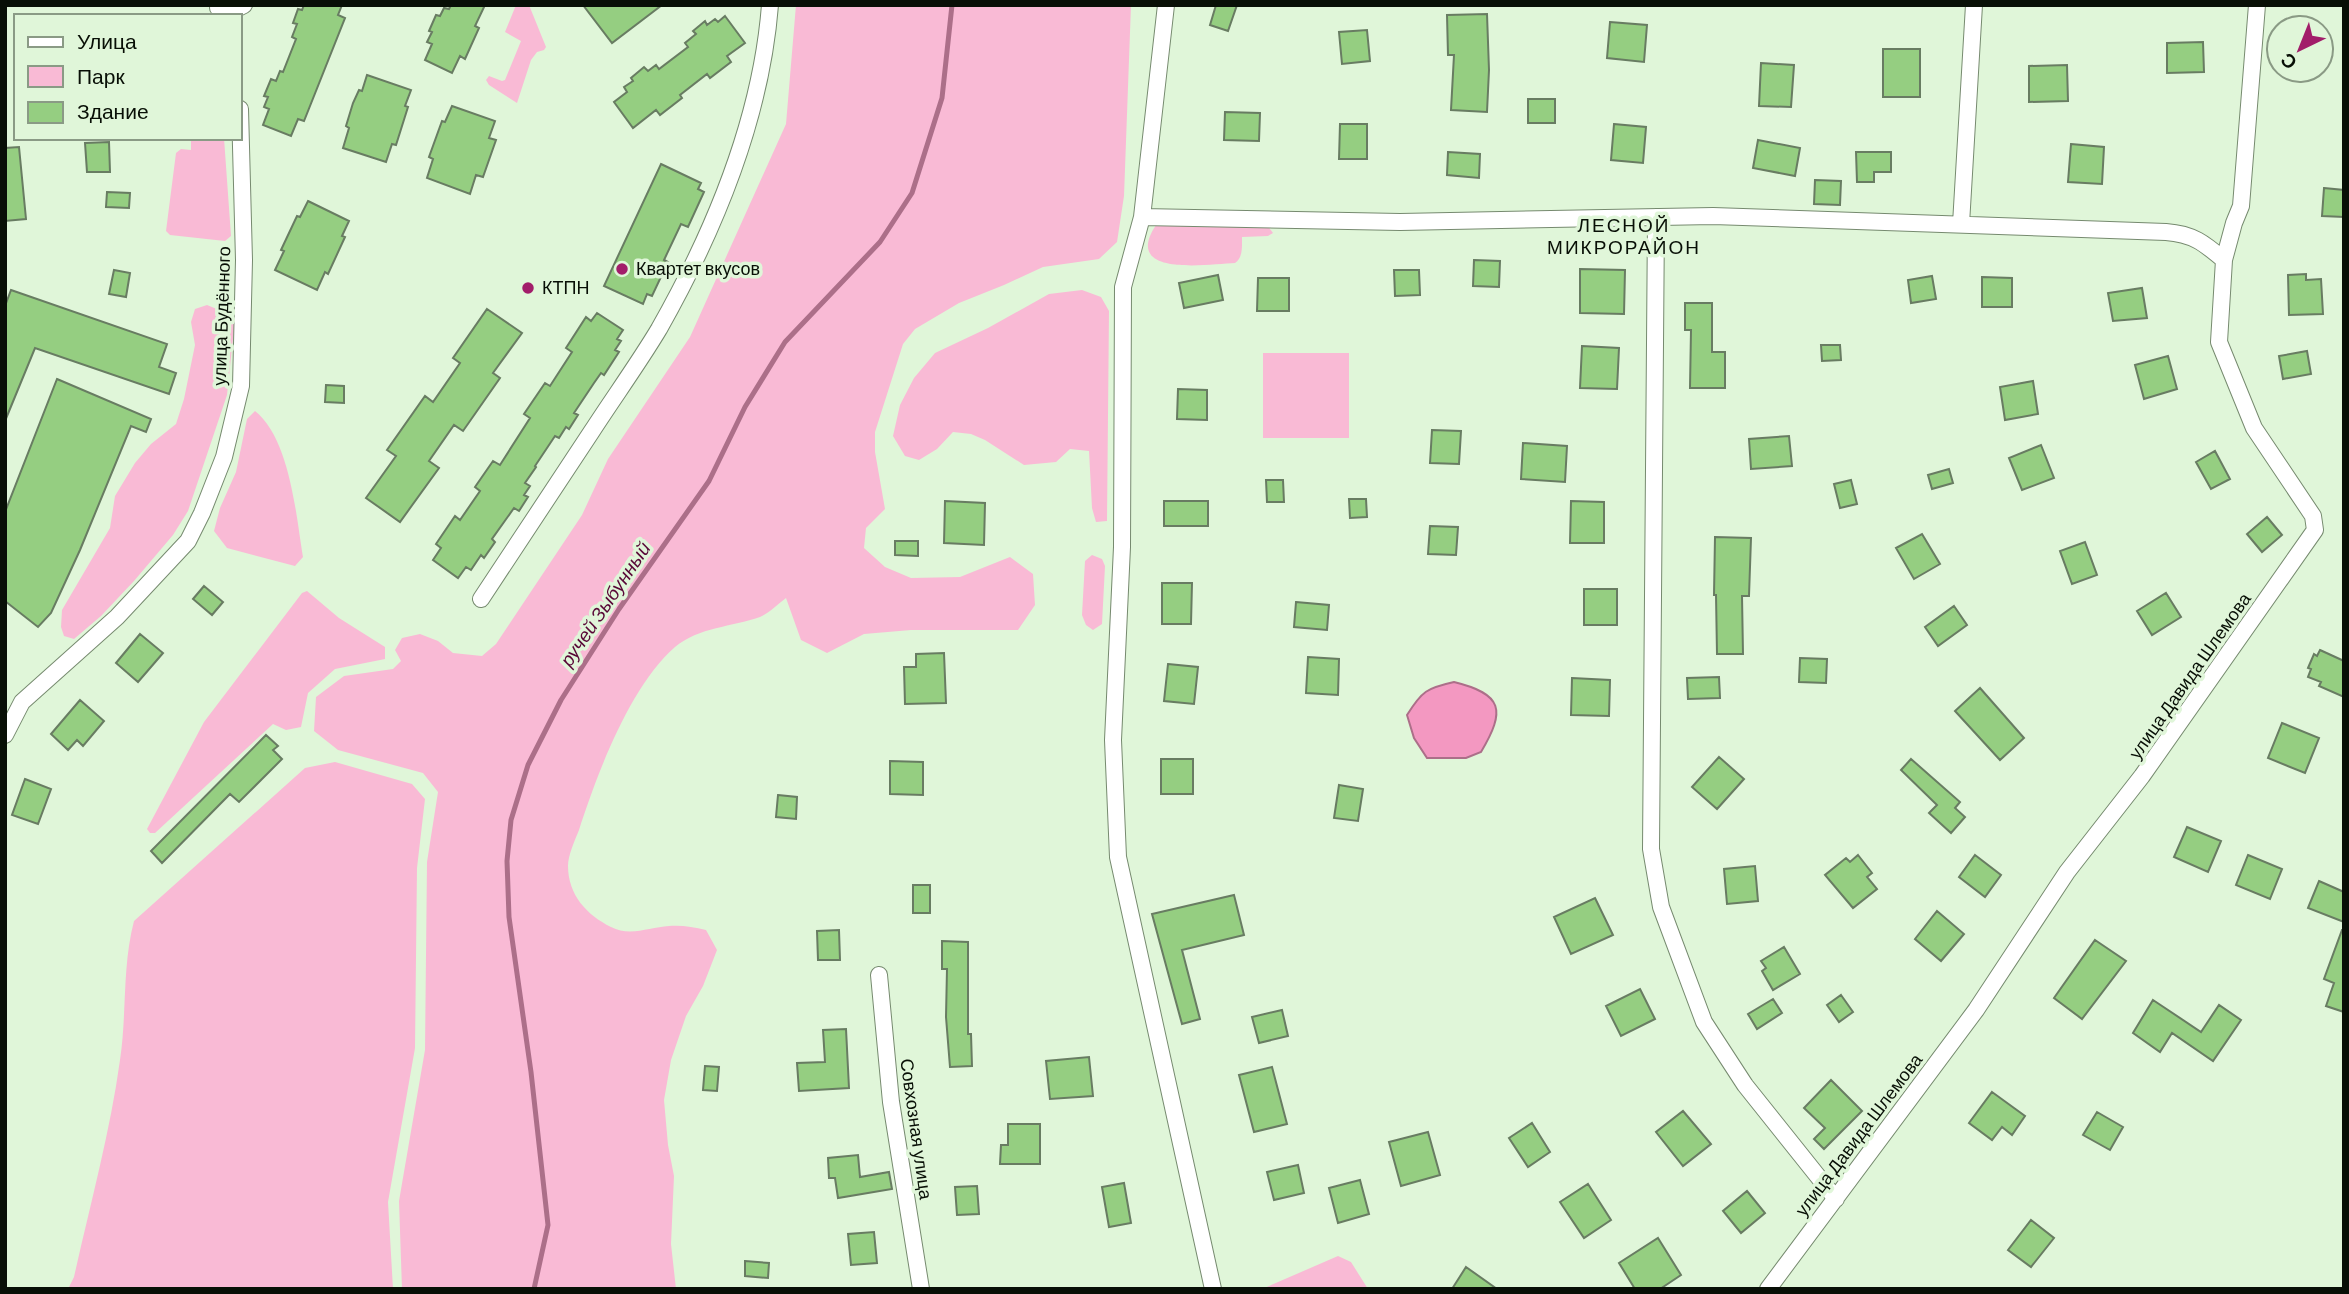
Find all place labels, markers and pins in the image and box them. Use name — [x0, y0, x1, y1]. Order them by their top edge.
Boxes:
place label: Квартет вкусов — [636, 257, 760, 279]
marker: Квартет вкусов — [614, 261, 630, 277]
place label: КТПН — [542, 276, 589, 298]
marker: КТПН — [520, 280, 536, 296]

